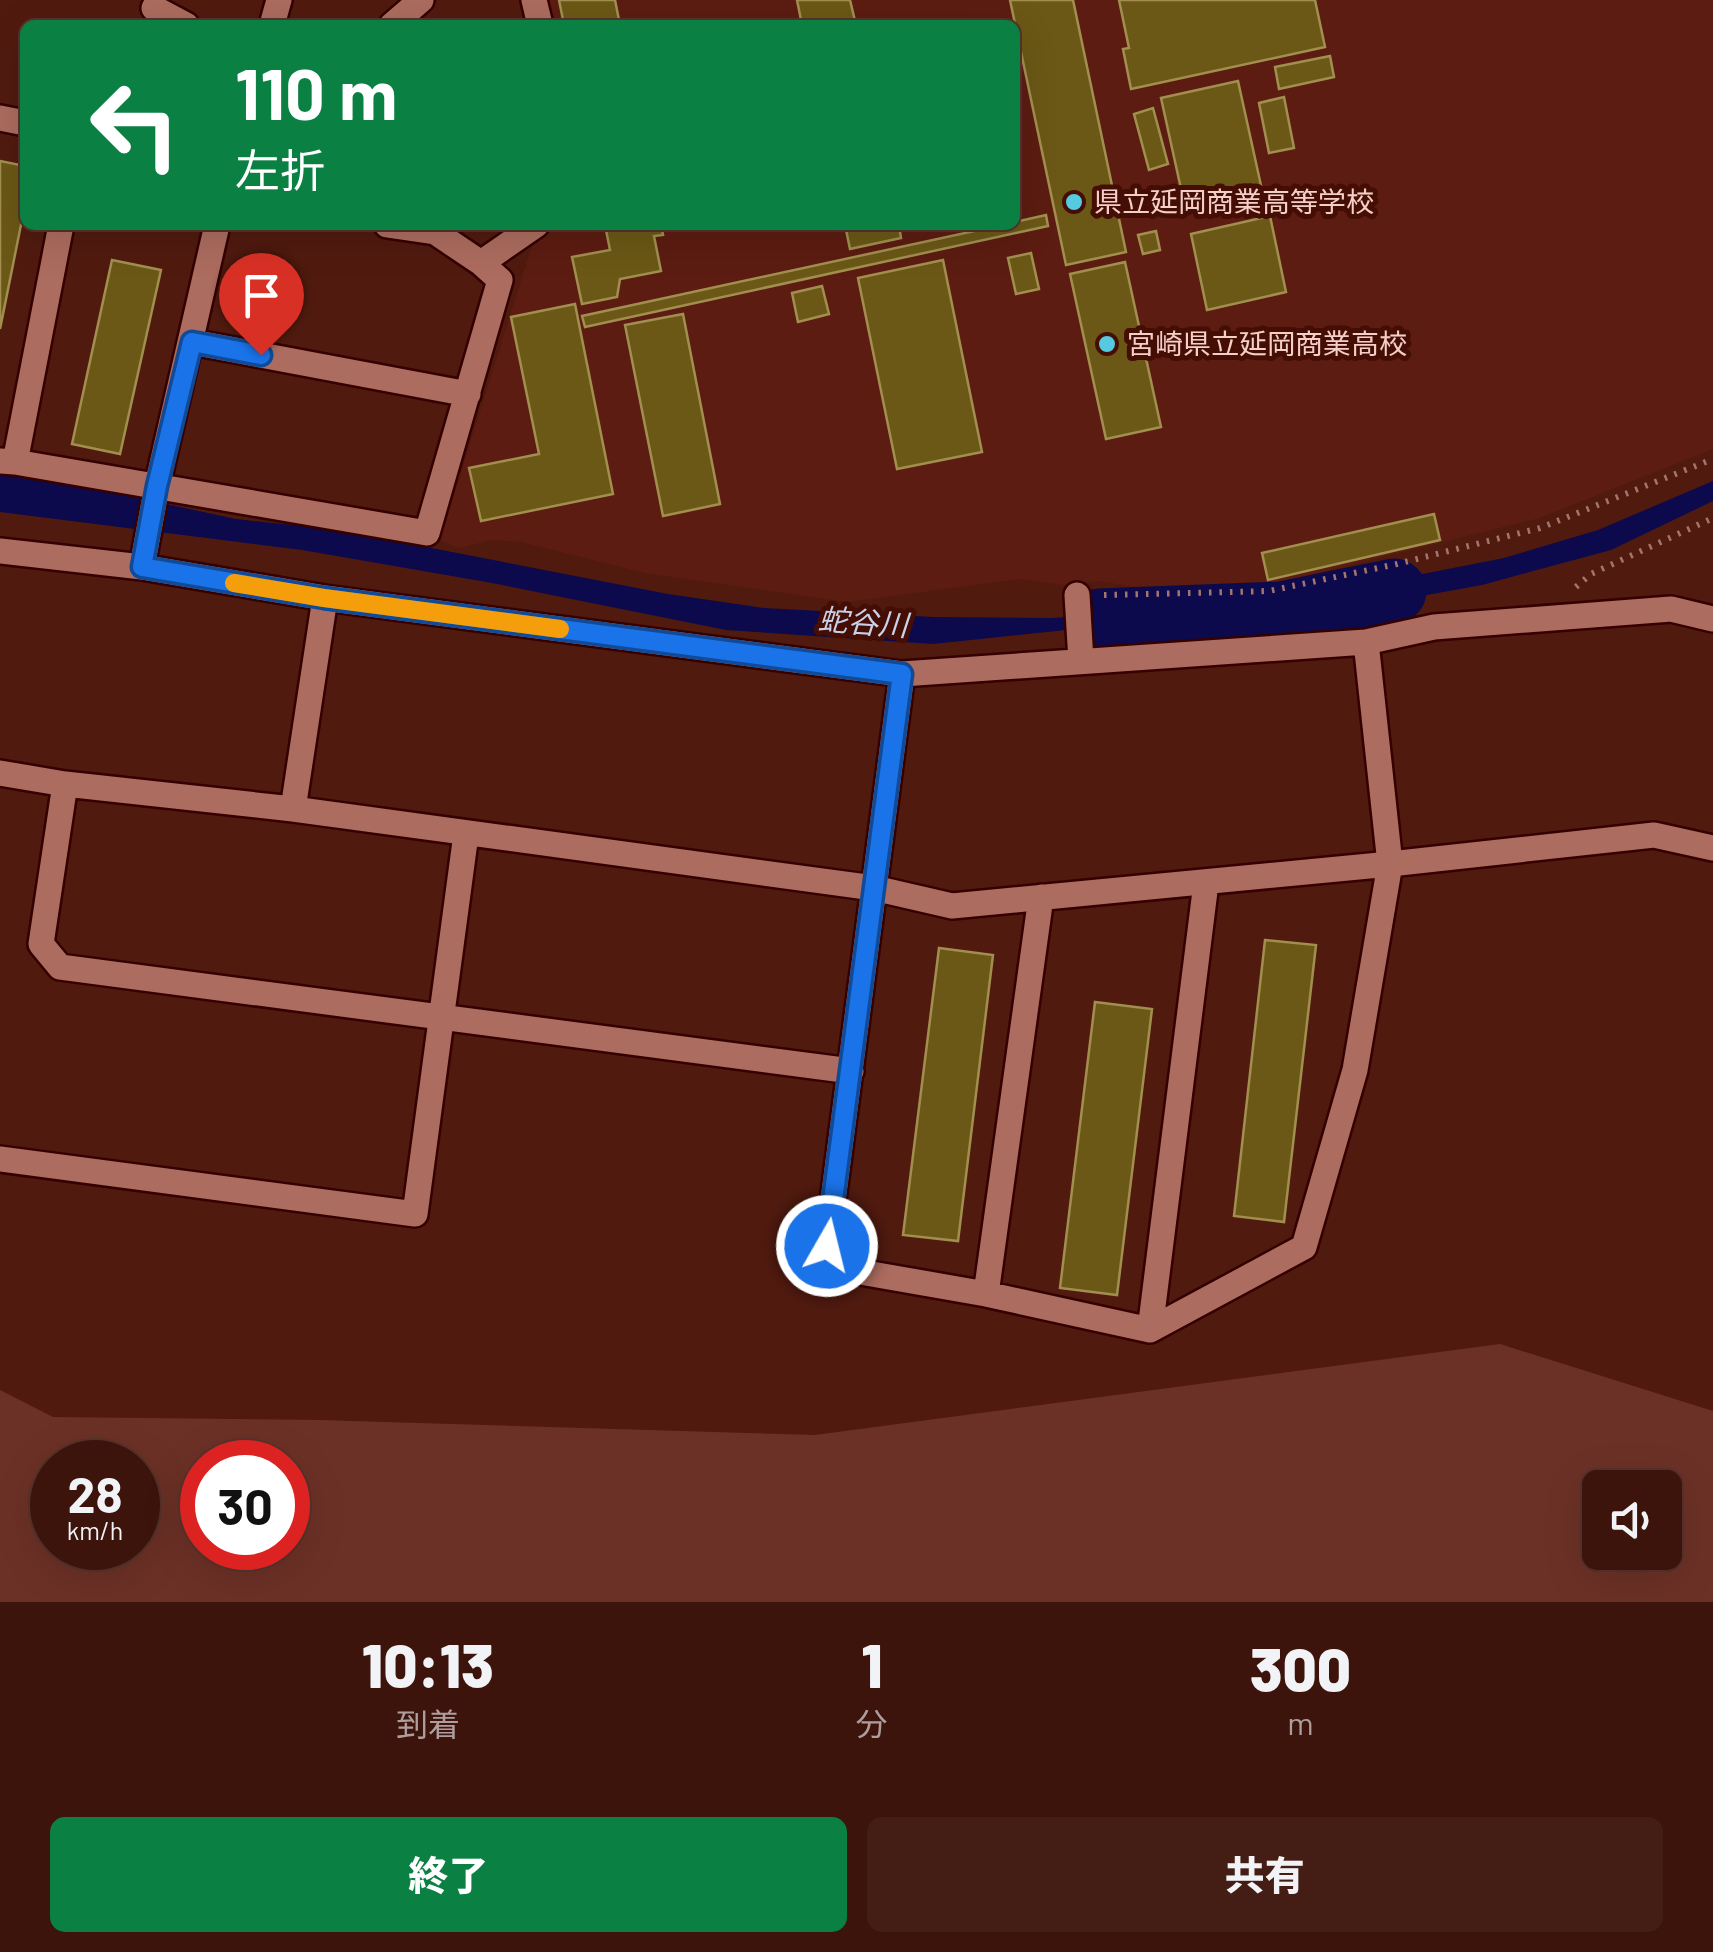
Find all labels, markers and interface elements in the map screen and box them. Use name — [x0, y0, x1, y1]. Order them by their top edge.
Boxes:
text: 110 m — [235, 50, 397, 134]
icon: left — [70, 60, 200, 190]
text: 左折 — [235, 142, 325, 196]
place label: 県立延岡商業高等学校 — [1094, 184, 1374, 218]
marker: 県立延岡商業高等学校 — [1063, 191, 1085, 213]
pin — [219, 253, 304, 356]
icon: arrive — [234, 268, 289, 323]
place label: 宮崎県立延岡商業高校 — [1127, 326, 1407, 360]
marker: 宮崎県立延岡商業高校 — [1096, 333, 1118, 355]
water label: 蛇谷川 — [817, 600, 912, 642]
position arrow — [775, 1194, 879, 1298]
speed limit sign: 30 — [180, 1440, 310, 1570]
text: 28 — [67, 1463, 123, 1523]
map controls — [1582, 1470, 1682, 1570]
button: sound — [1582, 1470, 1682, 1570]
text: km/h — [67, 1515, 123, 1545]
text: 10:13 — [362, 1628, 494, 1700]
text: 1 — [861, 1628, 883, 1700]
text: 300 — [1250, 1632, 1351, 1704]
text: m — [1287, 1703, 1314, 1741]
text: 到着 — [396, 1704, 460, 1742]
text: 分 — [856, 1704, 888, 1742]
button: 終了 — [50, 1817, 847, 1932]
button: 共有 — [867, 1817, 1663, 1932]

